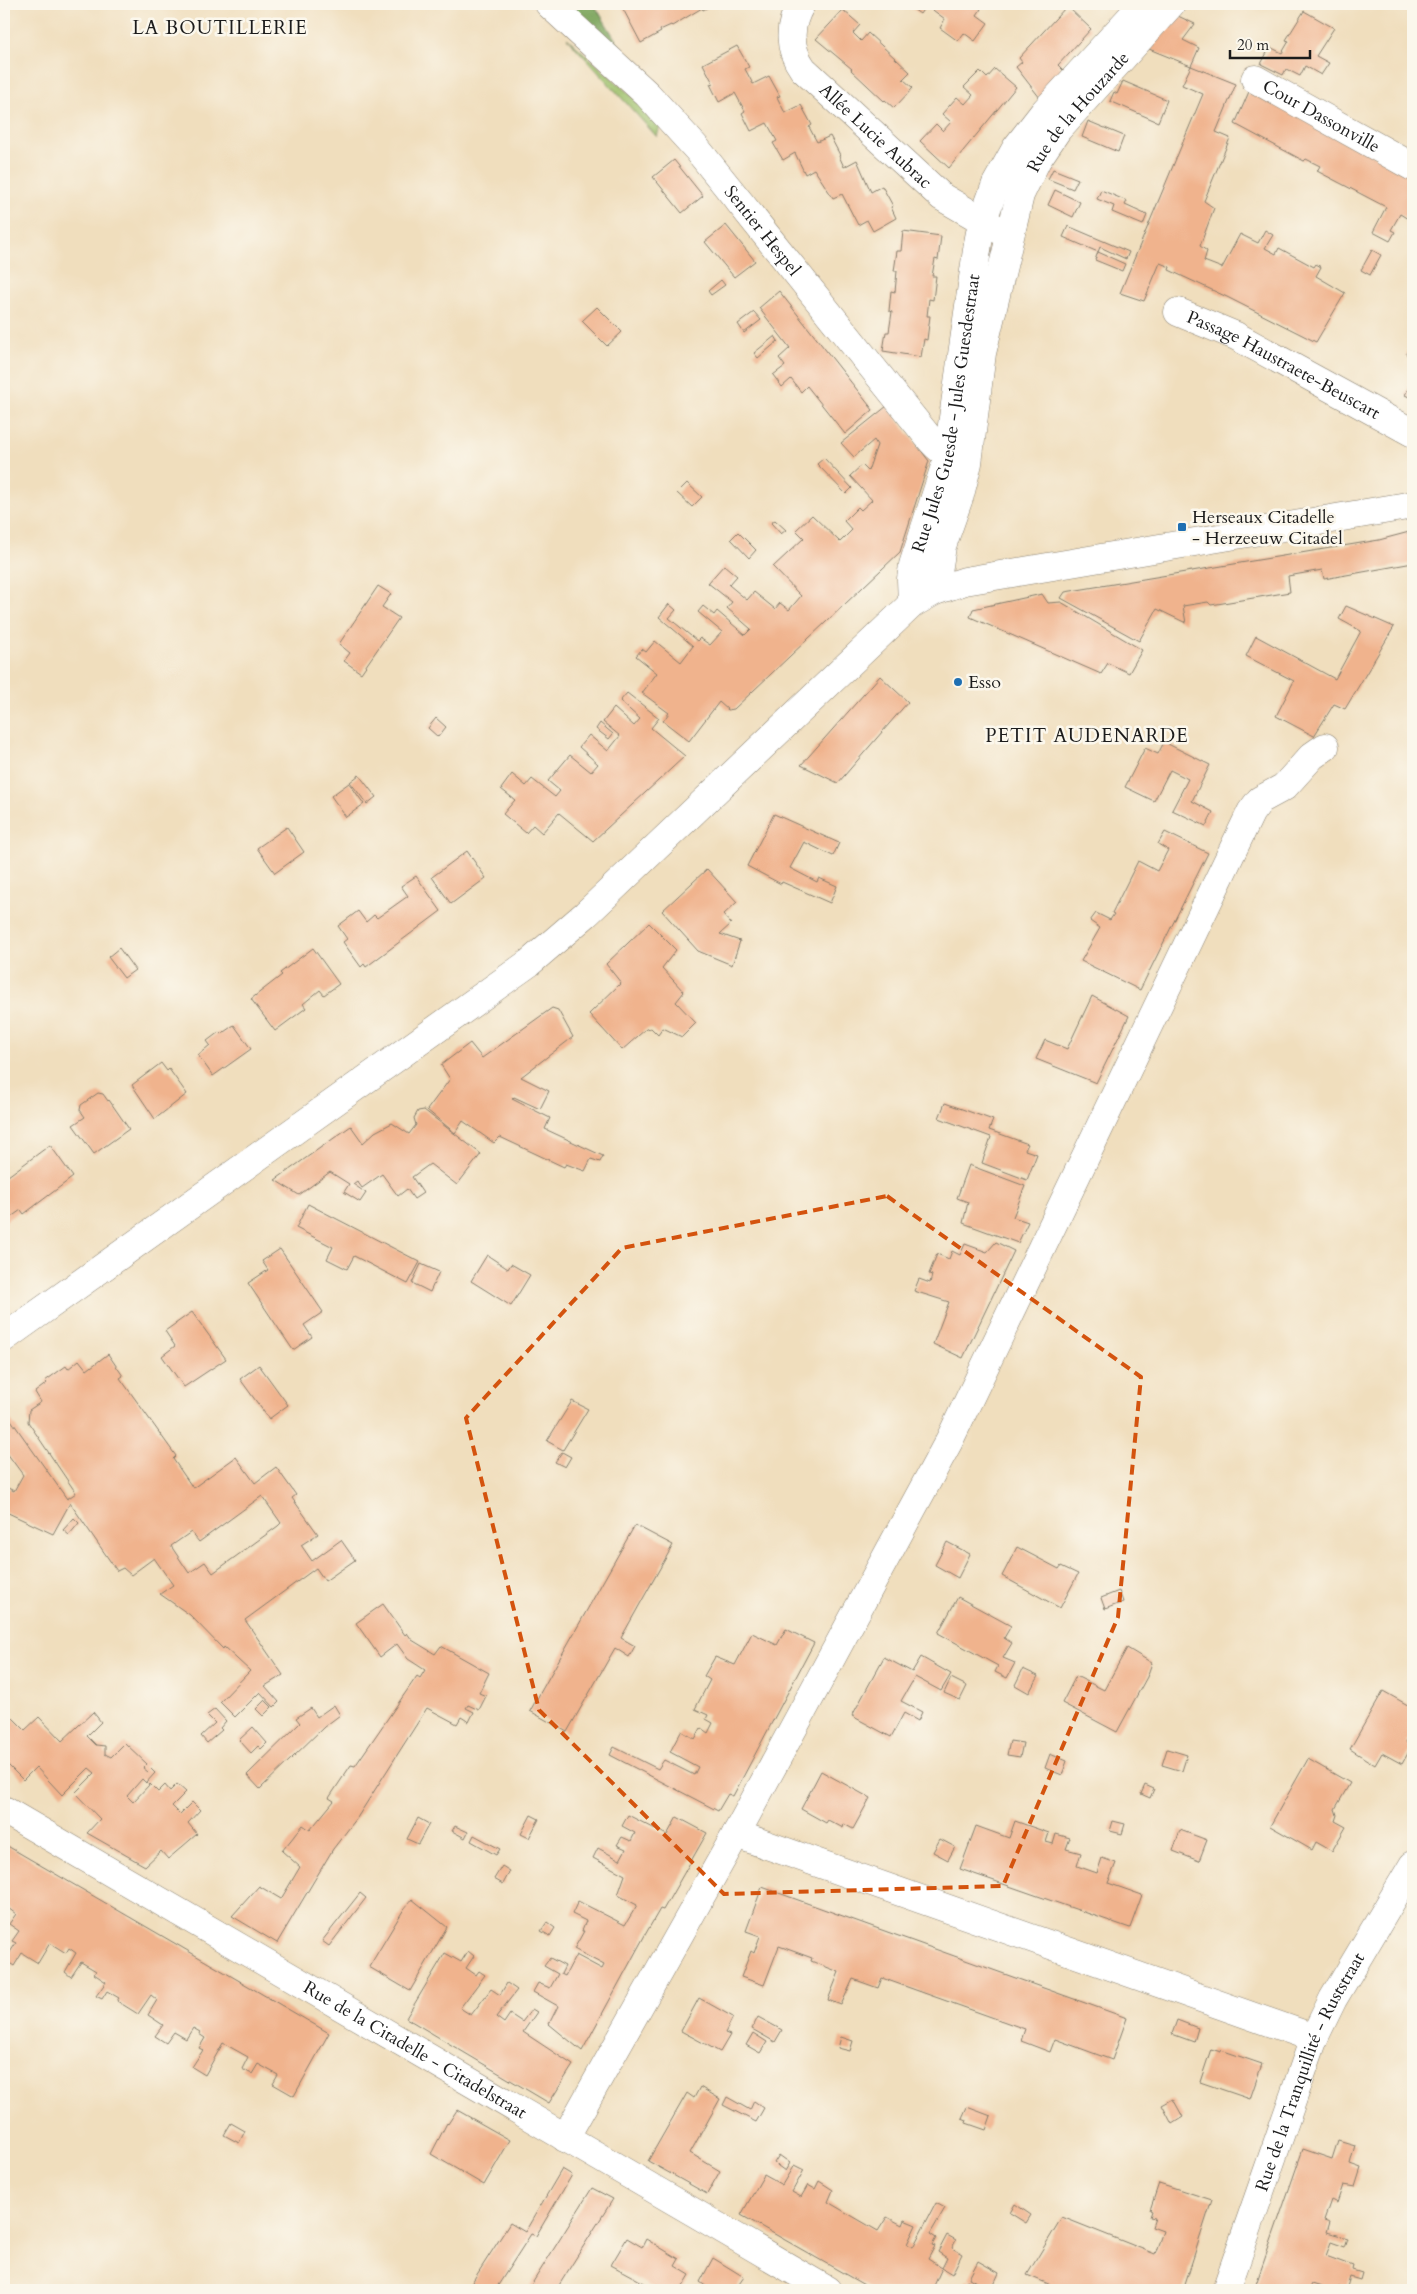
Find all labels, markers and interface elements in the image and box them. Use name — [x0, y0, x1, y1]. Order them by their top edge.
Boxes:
district label: LA BOUTILLERIE — [132, 15, 308, 41]
scale bar — [1230, 28, 1310, 60]
text: 20 m — [1237, 35, 1269, 55]
street label: Rue de la Houzarde — [1021, 46, 1135, 176]
street label: Cour Dassonville — [1258, 73, 1385, 159]
street label: Allée Lucie Aubrac — [814, 77, 938, 194]
street label: Sentier Hespel — [718, 180, 807, 281]
street label: Rue Jules Guesde - Jules Guesdestraat — [905, 272, 986, 556]
street label: Passage Haustraete-Beuscart — [1183, 304, 1385, 425]
place label: Herseaux Citadelle - Herzeeuw Citadel — [1192, 505, 1343, 551]
marker: Herseaux Citadelle - Herzeeuw Citadel — [1176, 521, 1188, 533]
place label: Esso — [968, 670, 1001, 695]
marker: Esso — [952, 676, 964, 688]
district label: PETIT AUDENARDE — [985, 723, 1189, 749]
street label: Rue de la Tranquillité - Ruststraat — [1249, 1947, 1371, 2195]
street label: Rue de la Citadelle - Citadelstraat — [299, 1975, 532, 2125]

